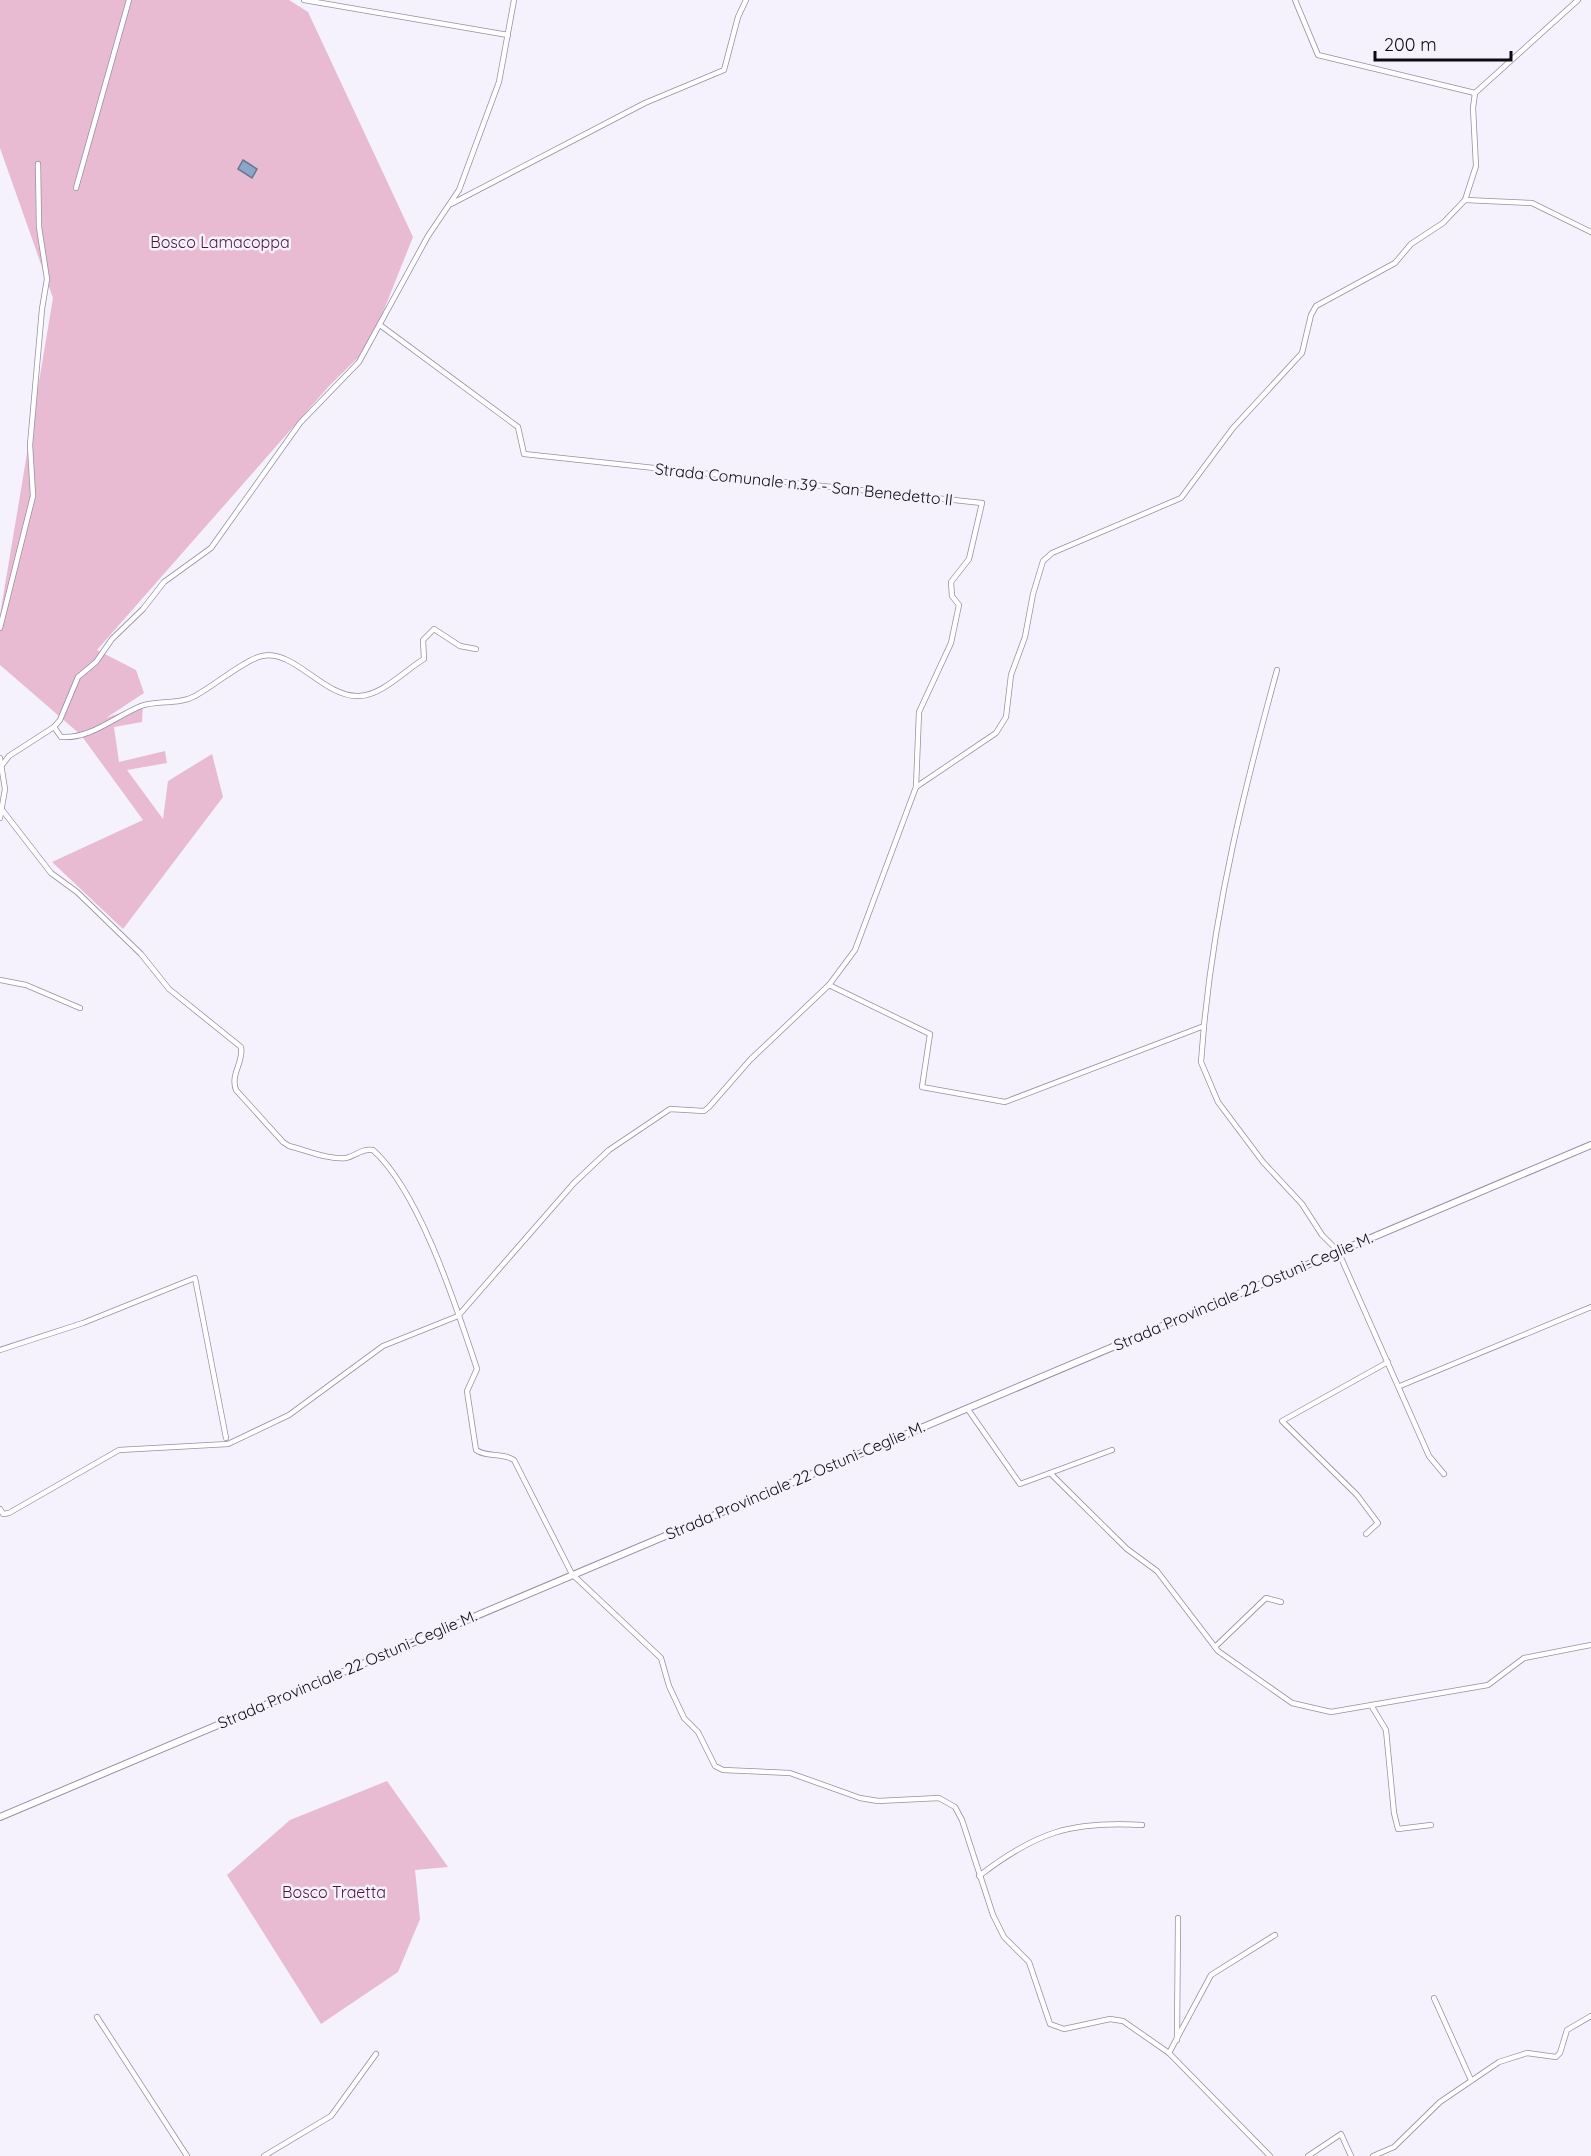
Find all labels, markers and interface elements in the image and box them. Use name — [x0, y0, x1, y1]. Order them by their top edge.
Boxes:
scale bar — [1375, 24, 1512, 62]
text: 200 m — [1384, 33, 1437, 56]
park label: Bosco Lamacoppa — [150, 232, 290, 252]
street label: Strada Comunale n.39 - San Benedetto II — [654, 458, 954, 510]
street label: Strada Provinciale 22 Ostuni-Ceglie M. — [1110, 1227, 1376, 1355]
street label: Strada Provinciale 22 Ostuni-Ceglie M. — [662, 1416, 928, 1544]
street label: Strada Provinciale 22 Ostuni-Ceglie M. — [214, 1605, 480, 1733]
park label: Bosco Traetta — [282, 1882, 386, 1902]

